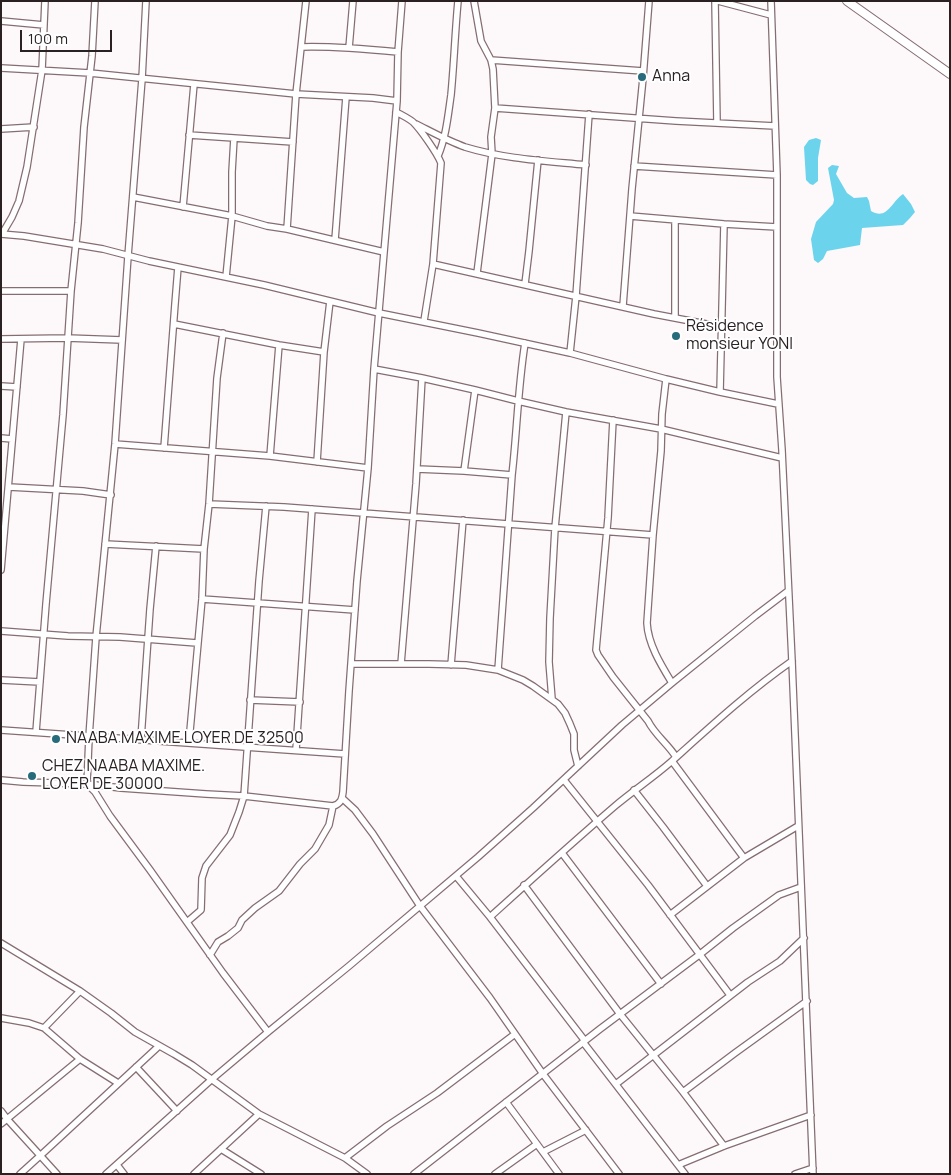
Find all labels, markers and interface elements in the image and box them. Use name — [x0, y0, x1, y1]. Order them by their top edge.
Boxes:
scale bar — [22, 20, 115, 52]
text: 100 m — [28, 28, 68, 49]
place label: Anna — [652, 67, 690, 87]
marker: Anna — [636, 71, 648, 83]
place label: Résidence monsieur YONI — [686, 317, 793, 355]
marker: Résidence monsieur YONI — [670, 330, 682, 342]
place label: NAABA MAXIME LOYER DE 32500 — [66, 729, 304, 749]
marker: NAABA MAXIME LOYER DE 32500 — [50, 733, 62, 745]
place label: CHEZ NAABA MAXIME. LOYER DE 30000 — [42, 757, 205, 795]
marker: CHEZ NAABA MAXIME. LOYER DE 30000 — [26, 770, 38, 782]

